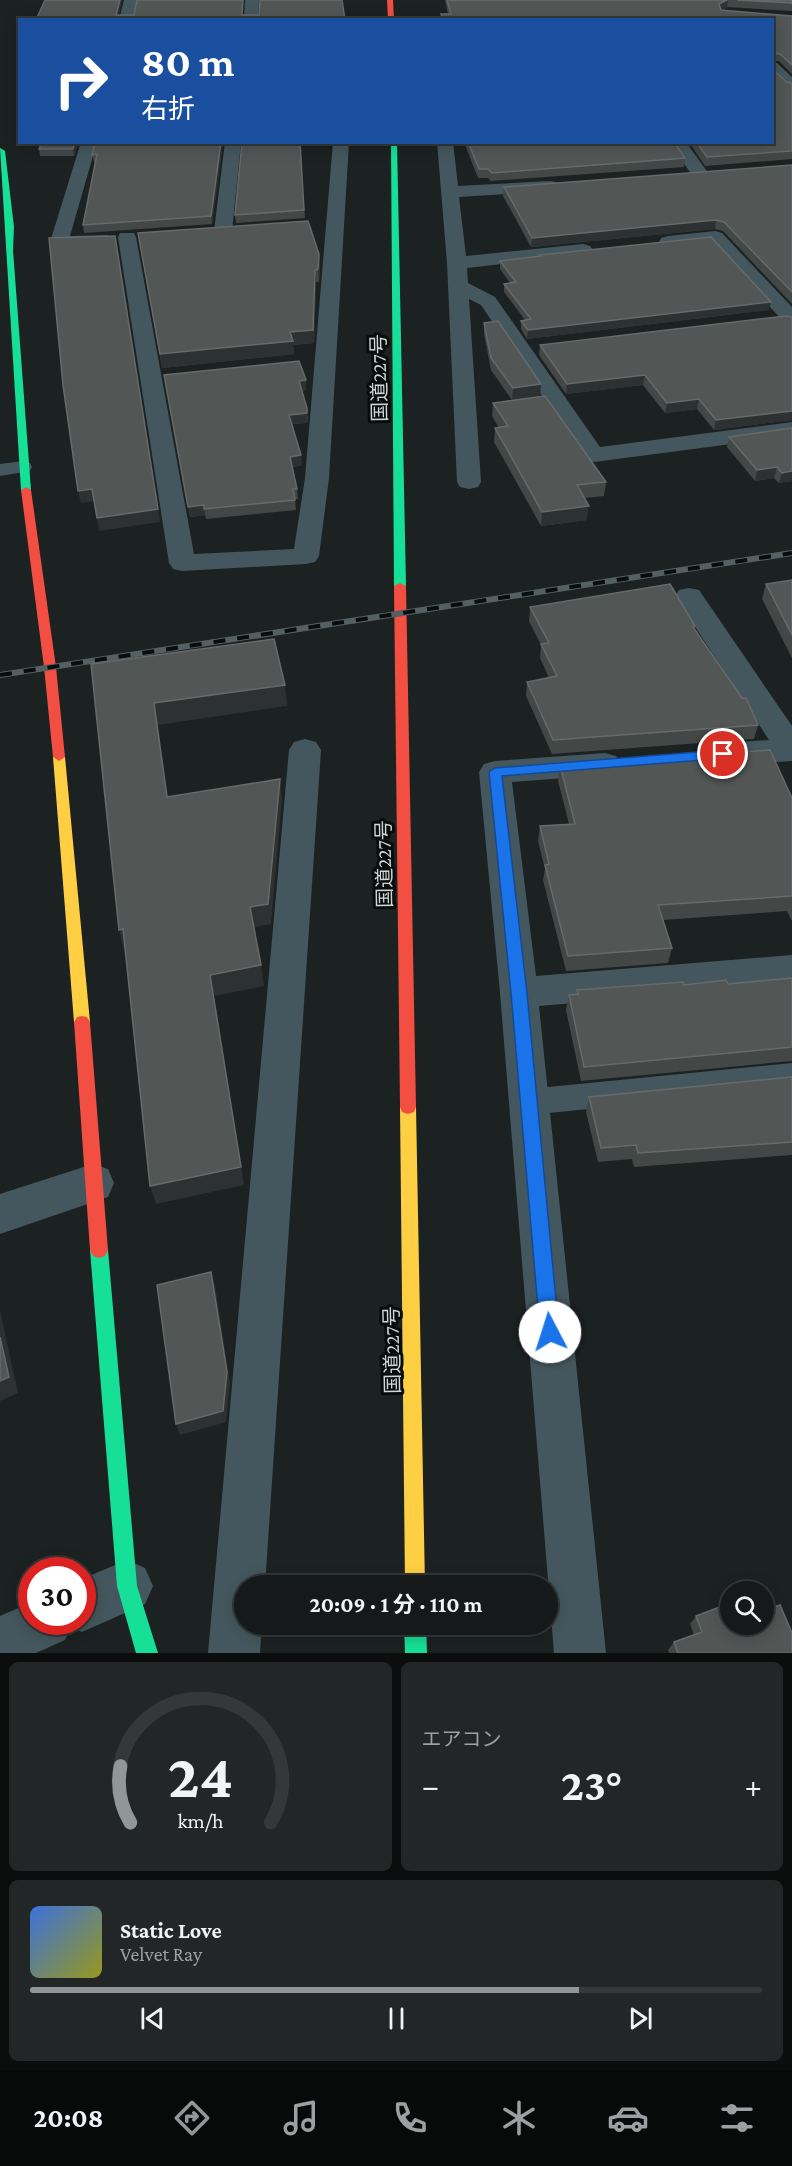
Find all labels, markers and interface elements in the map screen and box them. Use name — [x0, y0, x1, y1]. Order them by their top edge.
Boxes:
text: 80 m — [141, 38, 235, 85]
icon: right — [42, 42, 120, 120]
text: 右折 — [141, 94, 195, 124]
street label: 国道227号 — [367, 334, 391, 422]
pin — [697, 728, 748, 779]
icon: arrive — [706, 737, 739, 770]
street label: 国道227号 — [372, 820, 396, 908]
position arrow — [518, 1300, 582, 1364]
street label: 国道227号 — [380, 1306, 404, 1394]
speed limit sign: 30 — [18, 1557, 96, 1635]
map controls — [720, 1581, 774, 1635]
button: search — [720, 1581, 774, 1635]
text: 20:09 · 1 分 · 110 m — [310, 1592, 482, 1617]
text: エアコン — [422, 1728, 502, 1750]
text: 24 — [168, 1741, 233, 1810]
text: 23° — [561, 1760, 623, 1810]
text: − — [422, 1767, 439, 1804]
text: + — [745, 1767, 762, 1804]
text: km/h — [177, 1810, 224, 1834]
text: Static Love — [120, 1918, 222, 1943]
text: Velvet Ray — [120, 1943, 202, 1965]
icon: previous — [136, 2002, 169, 2035]
icon: pause — [380, 2002, 413, 2035]
icon: next — [624, 2002, 657, 2035]
icon: directions — [171, 2097, 213, 2139]
icon: music — [280, 2097, 322, 2139]
icon: phone — [389, 2097, 431, 2139]
icon: climate — [498, 2097, 540, 2139]
icon: car — [607, 2097, 649, 2139]
icon: filters — [716, 2097, 758, 2139]
text: 20:08 — [34, 2103, 103, 2133]

